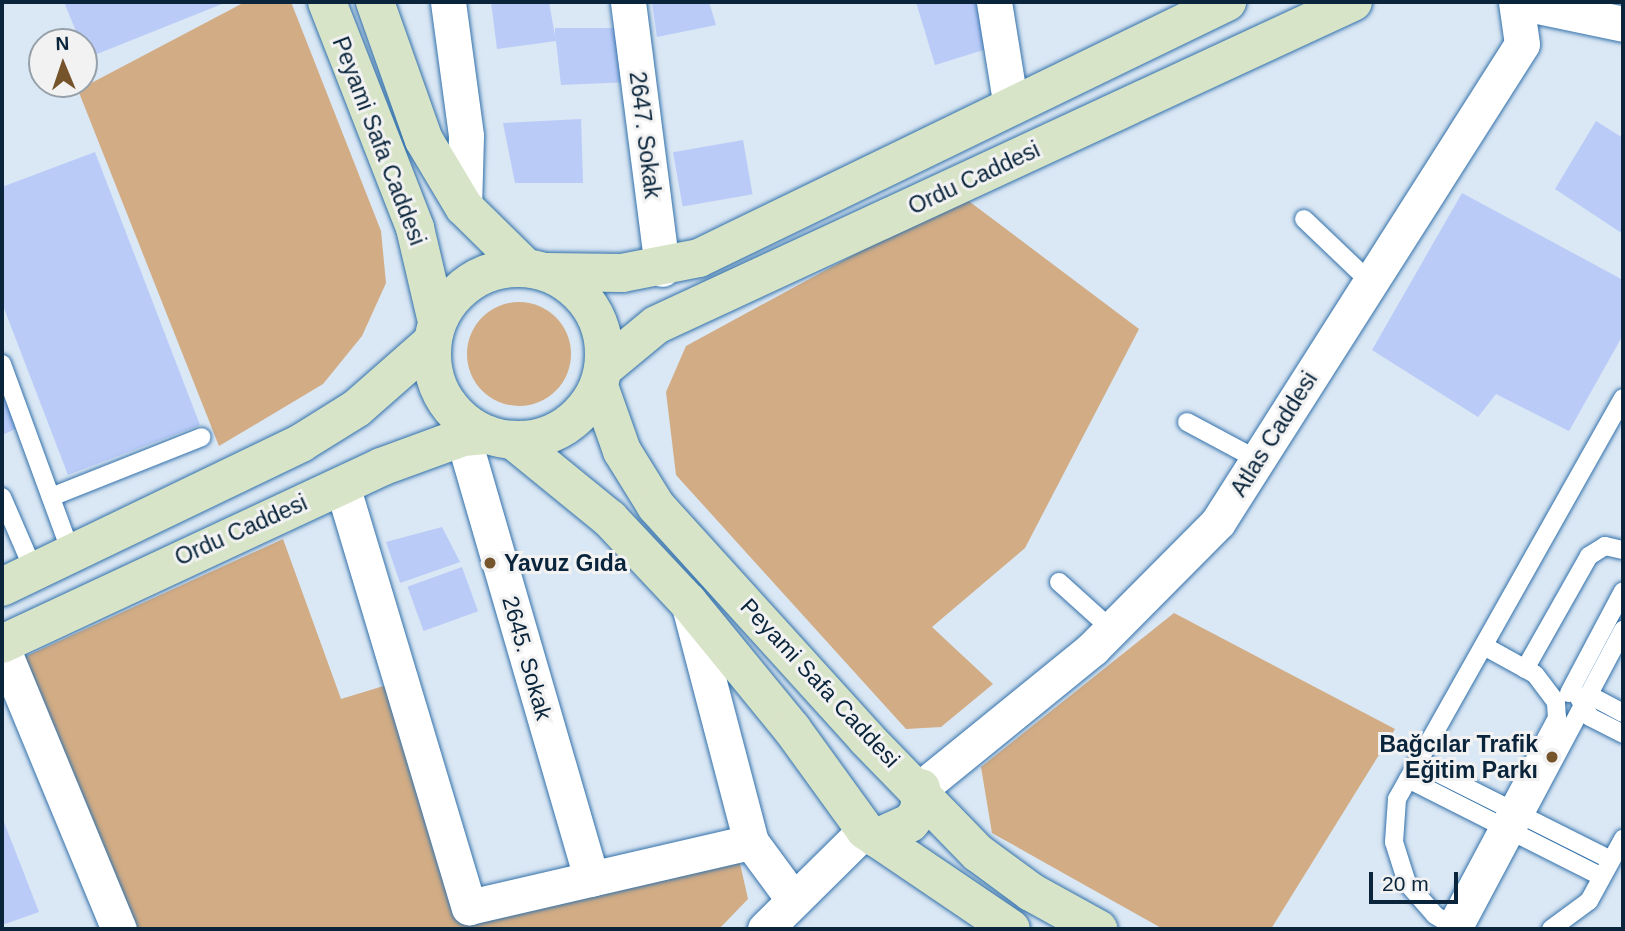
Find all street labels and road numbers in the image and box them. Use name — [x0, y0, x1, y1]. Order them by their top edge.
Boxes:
street label: Peyami Safa Caddesi — [326, 33, 432, 249]
street label: 2647. Sokak — [624, 70, 666, 200]
street label: Ordu Caddesi — [904, 136, 1044, 220]
street label: Atlas Caddesi — [1225, 367, 1323, 501]
street label: Ordu Caddesi — [171, 489, 311, 571]
street label: 2645. Sokak — [496, 593, 558, 723]
street label: Peyami Safa Caddesi — [734, 593, 906, 773]

